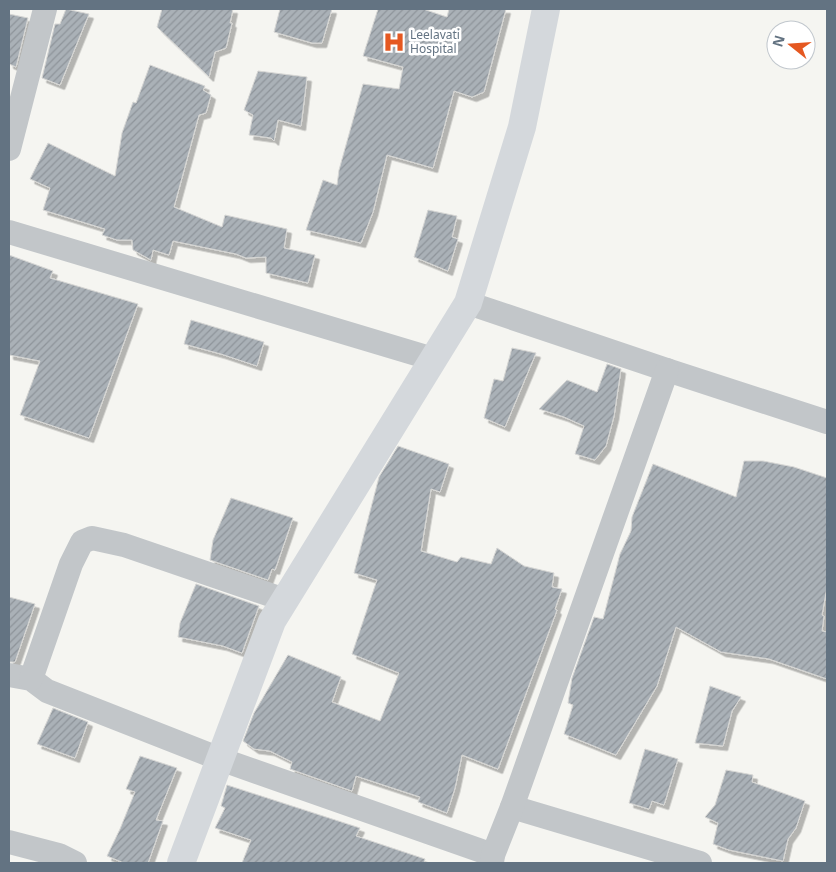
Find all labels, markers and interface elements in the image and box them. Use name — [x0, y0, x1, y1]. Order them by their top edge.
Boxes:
north arrow — [766, 20, 816, 70]
place label: Leelavati Hospital — [410, 26, 460, 57]
hospital icon: Leelavati Hospital — [381, 29, 407, 55]
text: N — [767, 33, 789, 49]

